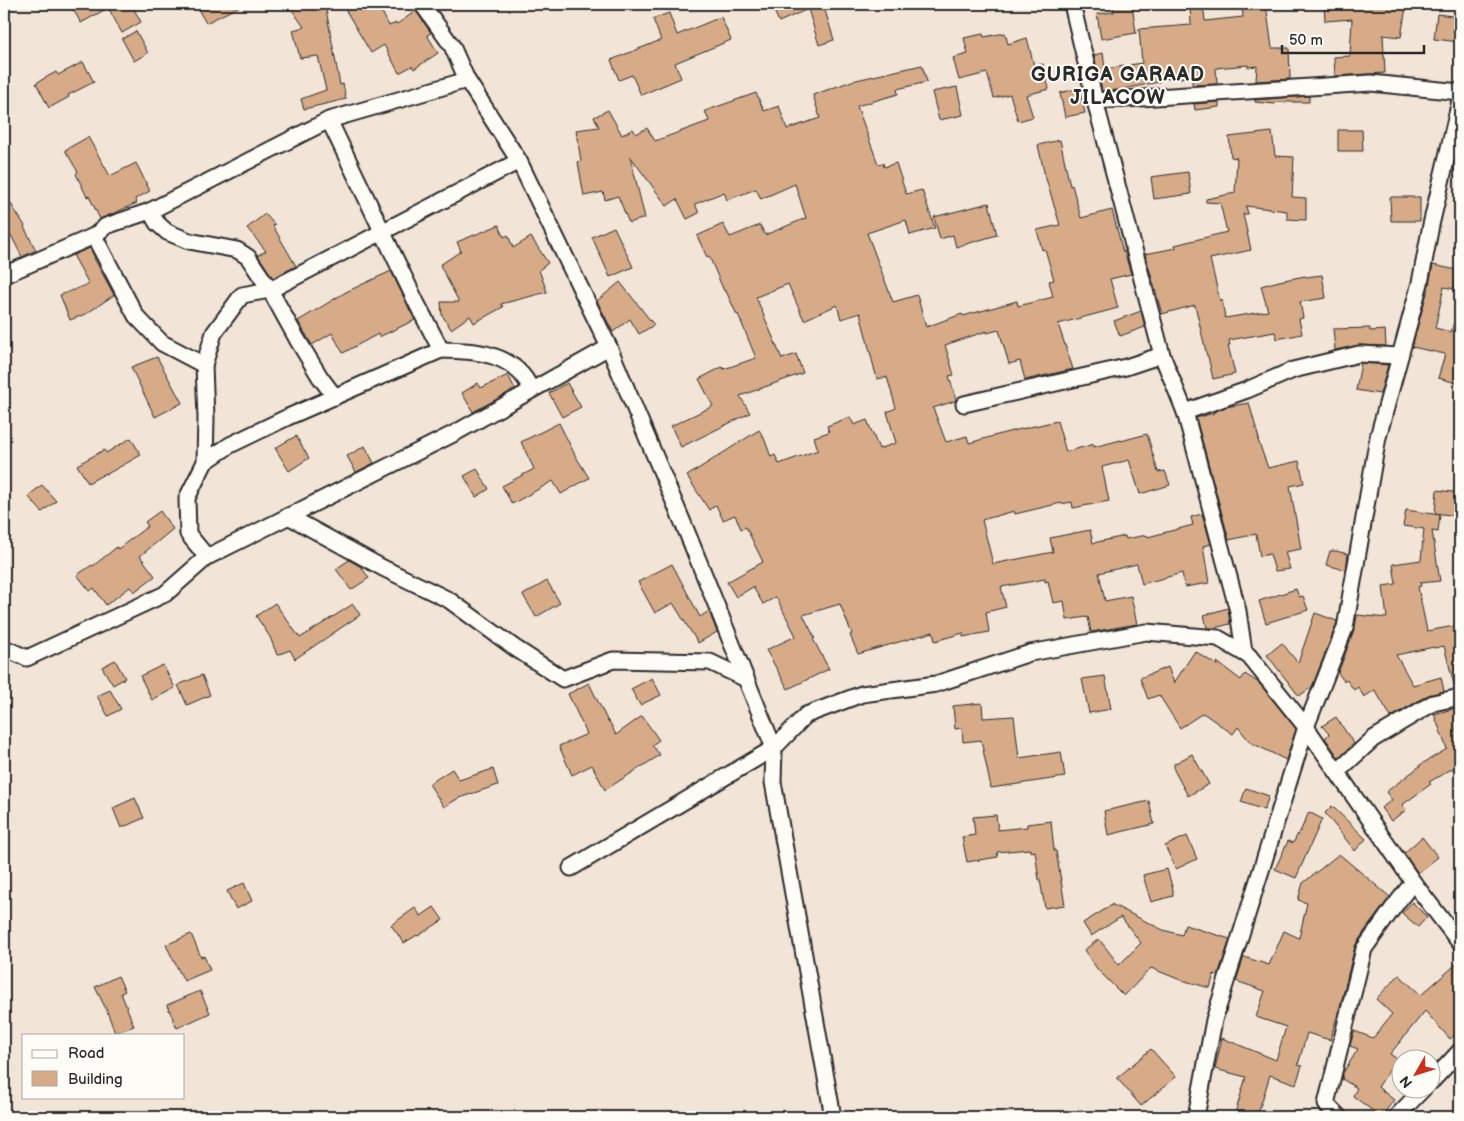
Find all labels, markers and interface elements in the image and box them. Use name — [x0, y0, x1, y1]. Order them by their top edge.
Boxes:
scale bar — [1282, 22, 1424, 54]
text: 50 m — [1289, 31, 1323, 50]
district label: GURIGA GARAAD JILACOW — [1031, 63, 1205, 110]
legend — [22, 1034, 185, 1098]
text: Road — [68, 1044, 104, 1063]
north arrow — [1392, 1048, 1442, 1098]
text: Building — [68, 1070, 123, 1089]
text: N — [1396, 1072, 1416, 1091]

